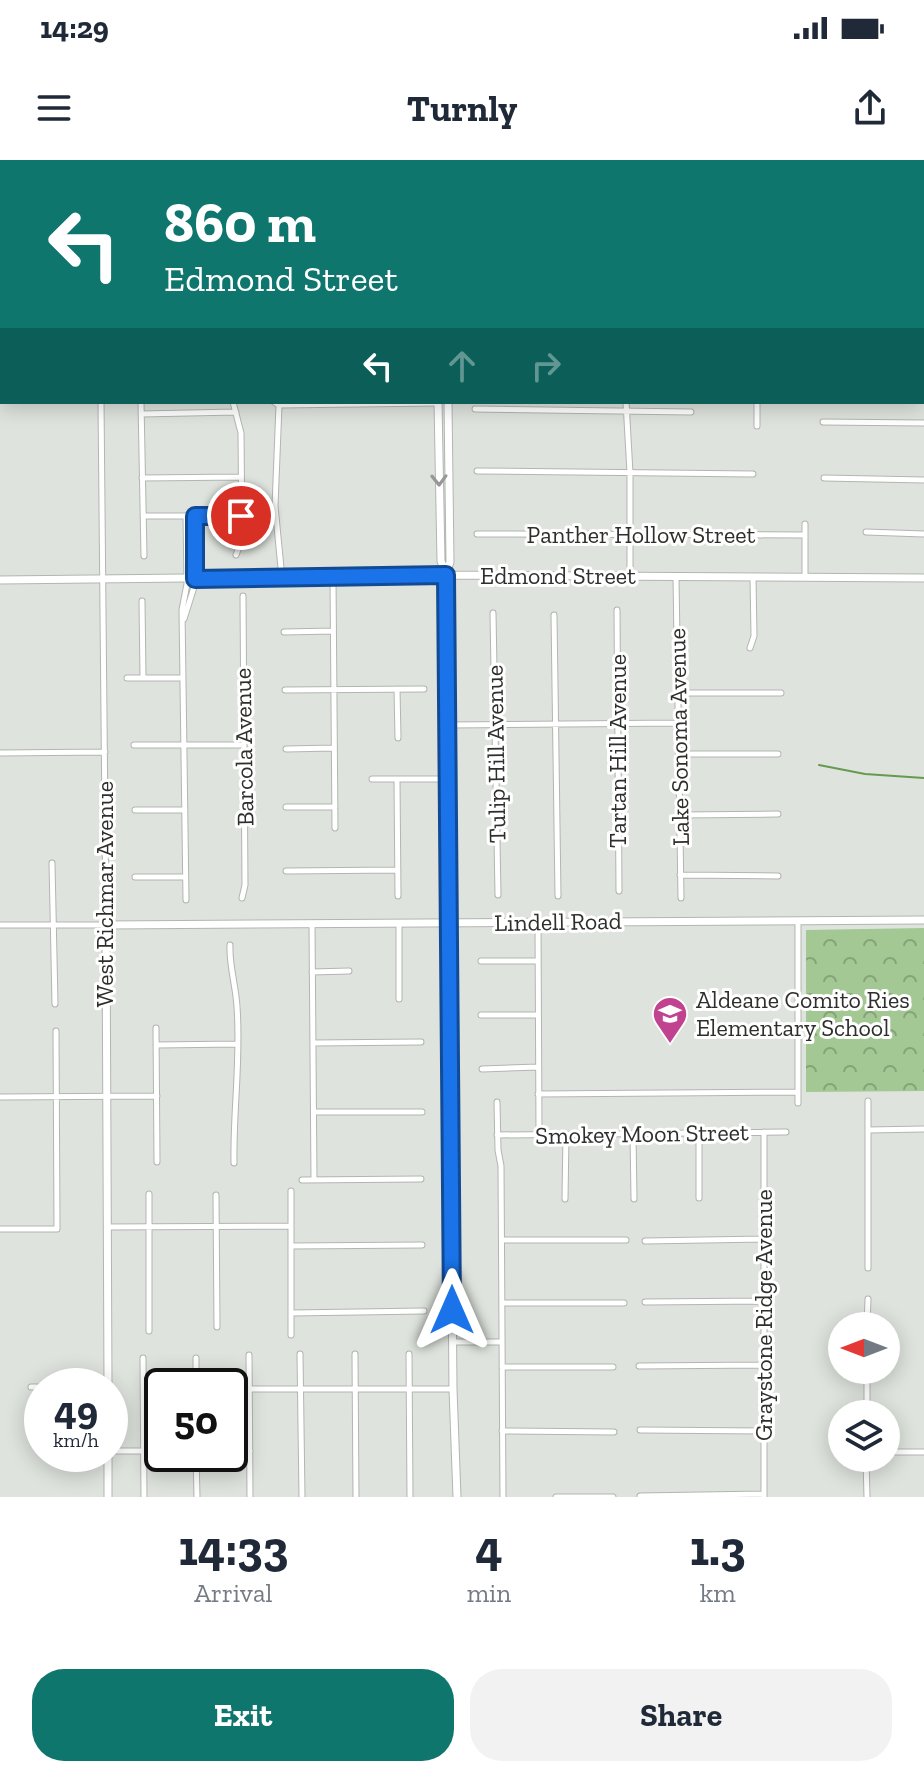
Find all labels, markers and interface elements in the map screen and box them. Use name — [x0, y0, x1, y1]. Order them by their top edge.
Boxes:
text: 14:29 — [40, 10, 109, 46]
icon: menu — [32, 86, 76, 130]
icon: share — [848, 86, 892, 130]
text: Turnly — [407, 87, 517, 130]
text: 860 m — [164, 189, 316, 256]
icon: left — [32, 192, 136, 296]
text: Edmond Street — [164, 257, 398, 300]
icon: left — [356, 344, 400, 388]
icon: ahead — [440, 344, 484, 388]
icon: right — [524, 344, 568, 388]
one-way arrow — [430, 474, 448, 487]
pin — [207, 482, 275, 550]
icon: arrive — [219, 494, 263, 538]
street label: Panther Hollow Street — [527, 520, 756, 549]
street label: Edmond Street — [480, 561, 636, 590]
street label: Lake Sonoma Avenue — [662, 628, 695, 846]
street label: Tartan Hill Avenue — [603, 654, 632, 848]
street label: Tulip Hill Avenue — [479, 665, 512, 843]
street label: Barcola Avenue — [228, 668, 259, 826]
street label: West Richmar Avenue — [90, 781, 119, 1007]
street label: Lindell Road — [494, 906, 622, 937]
place label: Aldeane Comito Ries Elementary School — [696, 985, 910, 1042]
school or university icon: Aldeane Comito Ries Elementary School — [651, 995, 689, 1045]
street label: Smokey Moon Street — [535, 1117, 749, 1150]
street label: Graystone Ridge Avenue — [749, 1189, 778, 1441]
position arrow — [410, 1268, 494, 1352]
north arrow — [828, 1312, 900, 1384]
map controls — [828, 1312, 900, 1472]
speed limit sign: 50 — [144, 1368, 248, 1472]
text: 49 — [54, 1386, 98, 1434]
button: layers — [828, 1400, 900, 1472]
text: km/h — [53, 1428, 99, 1452]
text: 14:33 — [178, 1520, 288, 1577]
text: 4 — [475, 1520, 503, 1577]
text: 1.3 — [690, 1520, 746, 1577]
text: Arrival — [194, 1577, 272, 1609]
text: min — [467, 1577, 511, 1609]
text: km — [700, 1577, 736, 1609]
button: Exit — [32, 1669, 454, 1761]
button: Share — [470, 1669, 892, 1761]

